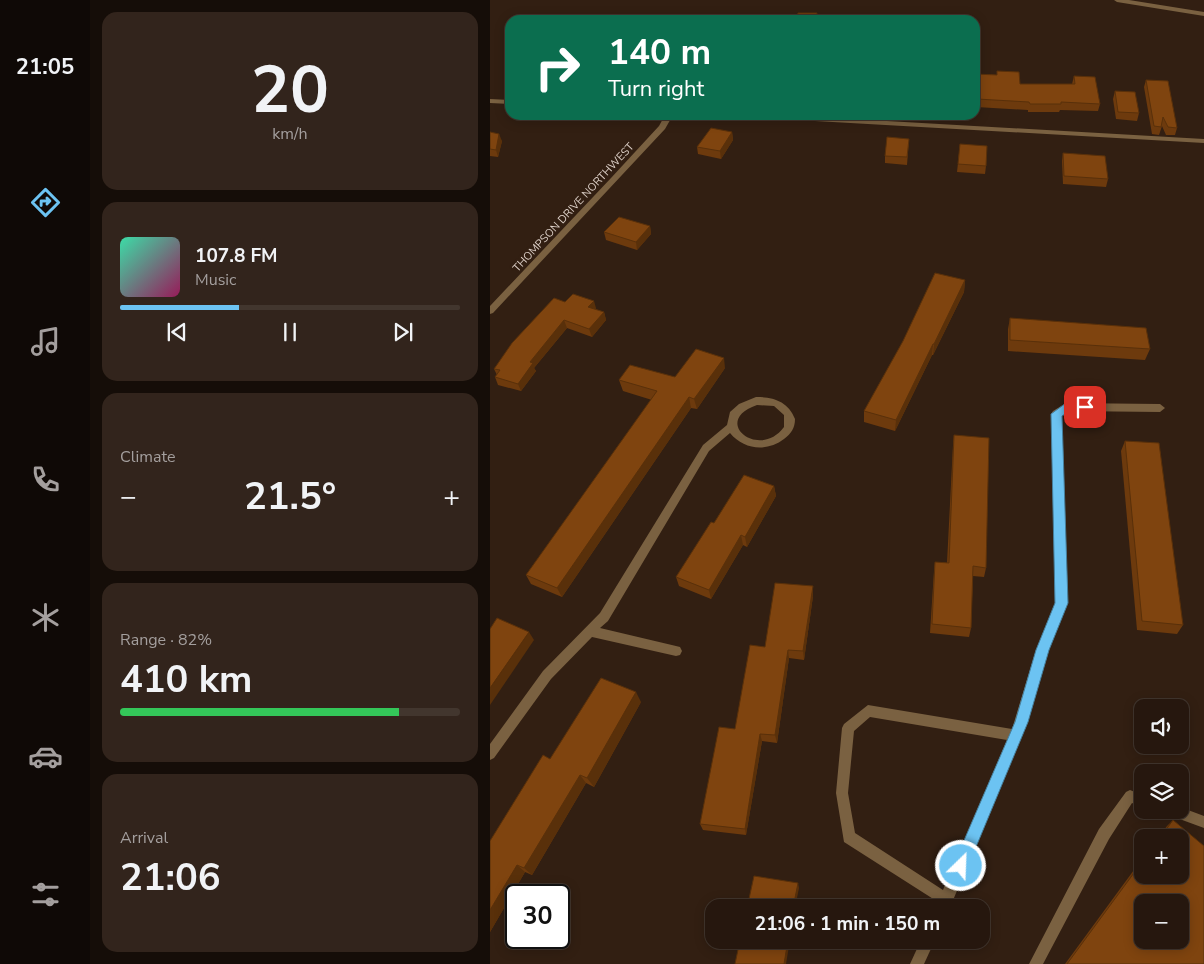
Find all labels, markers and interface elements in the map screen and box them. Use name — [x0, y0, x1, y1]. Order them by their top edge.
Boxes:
text: 140 m — [608, 29, 711, 76]
icon: right — [525, 35, 590, 100]
text: 20 — [251, 46, 329, 135]
text: 21:05 — [16, 52, 74, 82]
text: Turn right — [608, 74, 704, 104]
text: km/h — [272, 123, 308, 145]
street label: THOMPSON DRIVE NORTHWEST — [509, 139, 638, 275]
icon: directions — [28, 185, 63, 220]
text: 107.8 FM — [195, 243, 278, 269]
text: Music — [195, 269, 236, 291]
icon: previous — [163, 318, 191, 346]
icon: pause — [276, 318, 304, 346]
icon: next — [389, 318, 417, 346]
icon: music — [28, 324, 63, 359]
pin — [1064, 386, 1106, 428]
icon: arrive — [1071, 393, 1099, 421]
text: Climate — [120, 446, 175, 468]
icon: phone — [28, 462, 63, 497]
text: 21.5° — [244, 471, 336, 522]
text: − — [120, 478, 137, 516]
text: + — [443, 478, 460, 516]
icon: climate — [28, 600, 63, 635]
text: Range · 82% — [120, 629, 212, 651]
text: 410 km — [120, 654, 252, 705]
map controls — [1134, 699, 1189, 949]
button: sound — [1134, 699, 1189, 754]
icon: car — [28, 739, 63, 774]
button: layers — [1134, 764, 1189, 819]
text: Arrival — [120, 827, 168, 849]
button: + — [1134, 829, 1189, 884]
position arrow — [934, 839, 986, 891]
text: 21:06 — [120, 852, 221, 903]
icon: filters — [28, 877, 63, 912]
speed limit sign: 30 — [505, 884, 570, 949]
button: − — [1134, 894, 1189, 949]
text: 21:06 · 1 min · 150 m — [755, 911, 940, 937]

